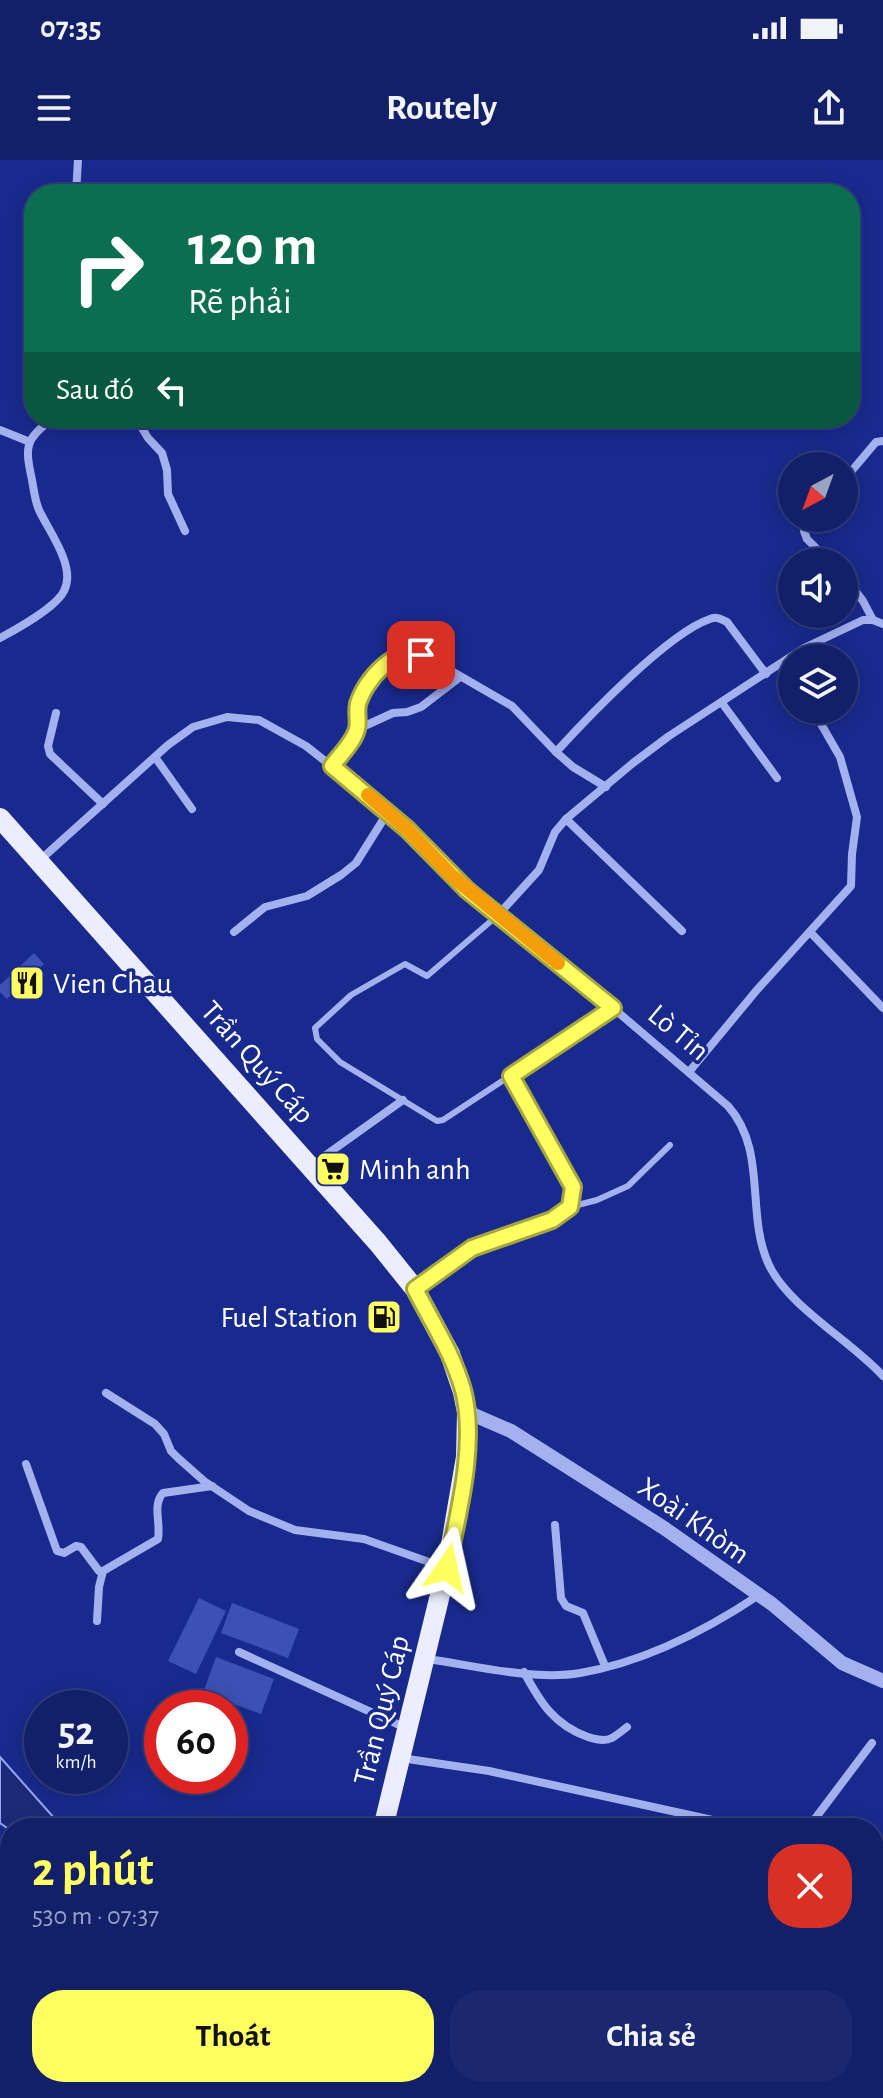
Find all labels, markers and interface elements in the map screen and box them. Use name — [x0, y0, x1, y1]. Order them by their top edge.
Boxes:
text: 07:35 — [40, 13, 101, 43]
icon: menu — [32, 86, 76, 130]
icon: share — [807, 86, 851, 130]
text: Routely — [386, 90, 497, 126]
icon: right — [56, 216, 160, 320]
text: 120 m — [188, 219, 317, 275]
text: Rẽ phải — [188, 284, 292, 320]
icon: left — [150, 368, 194, 412]
text: Sau đó — [56, 375, 134, 405]
north arrow — [778, 452, 858, 532]
map controls — [778, 452, 858, 724]
button: sound — [778, 548, 858, 628]
pin — [387, 621, 455, 689]
icon: arrive — [399, 633, 443, 677]
button: layers — [778, 644, 858, 724]
restaurant icon: Vien Chau — [8, 964, 46, 1002]
place label: Vien Chau — [53, 969, 172, 999]
street label: Trần Quý Cáp — [195, 996, 320, 1130]
street label: Lò Tỉn — [642, 999, 714, 1066]
supermarket icon: Minh anh — [314, 1150, 352, 1188]
place label: Minh anh — [359, 1155, 471, 1185]
fuel station icon: Fuel Station — [365, 1298, 403, 1336]
place label: Fuel Station — [221, 1303, 358, 1333]
street label: Xoài Khòm — [632, 1472, 755, 1570]
position arrow — [405, 1526, 489, 1610]
street label: Trần Quý Cáp — [349, 1632, 415, 1788]
speed limit sign: 60 — [144, 1690, 248, 1794]
text: 52 — [58, 1712, 94, 1752]
text: km/h — [55, 1752, 97, 1772]
button: close — [768, 1844, 852, 1928]
text: 2 phút — [32, 1847, 154, 1895]
text: 530 m · 07:37 — [32, 1903, 159, 1929]
button: Thoát — [32, 1990, 434, 2082]
button: Chia sẻ — [450, 1990, 852, 2082]

